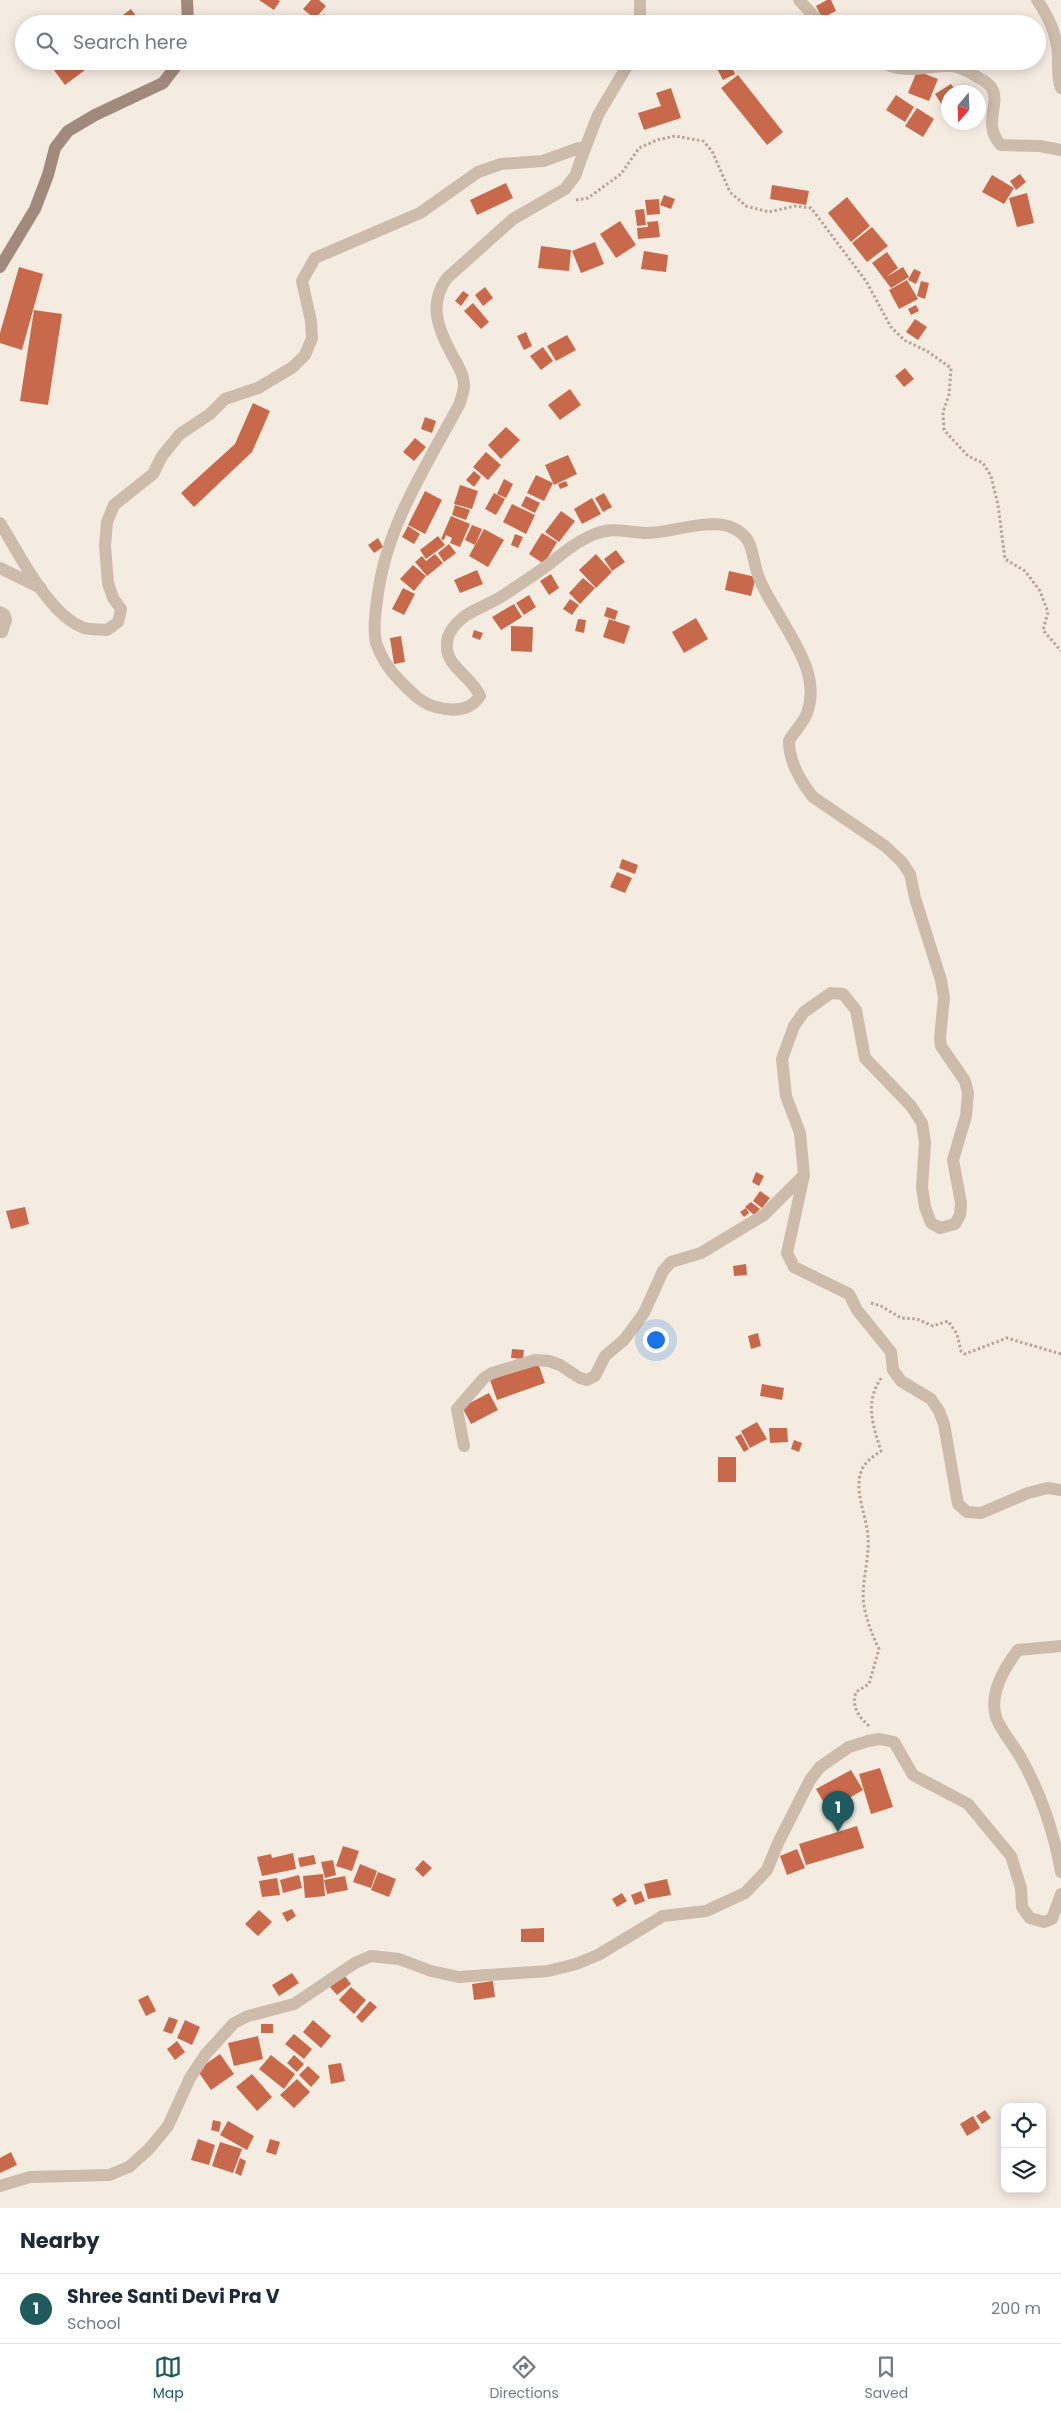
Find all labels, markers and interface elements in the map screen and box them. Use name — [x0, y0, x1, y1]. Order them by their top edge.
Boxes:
search box — [15, 15, 1046, 70]
icon: search — [33, 29, 61, 57]
text: Search here — [73, 29, 187, 56]
north arrow — [941, 85, 986, 130]
your location — [643, 1327, 669, 1353]
pin: 1 — [822, 1791, 854, 1832]
map controls — [1001, 2103, 1046, 2193]
button: locate — [1001, 2103, 1046, 2148]
button: layers — [1001, 2148, 1046, 2193]
text: Nearby — [20, 2226, 100, 2255]
text: Shree Santi Devi Pra V — [67, 2283, 280, 2310]
text: 1 — [33, 2297, 39, 2320]
text: 200 m — [991, 2297, 1041, 2320]
text: School — [67, 2312, 121, 2335]
tab: Map — [153, 2353, 184, 2404]
tab: Directions — [489, 2353, 559, 2404]
tab: Saved — [864, 2353, 908, 2404]

